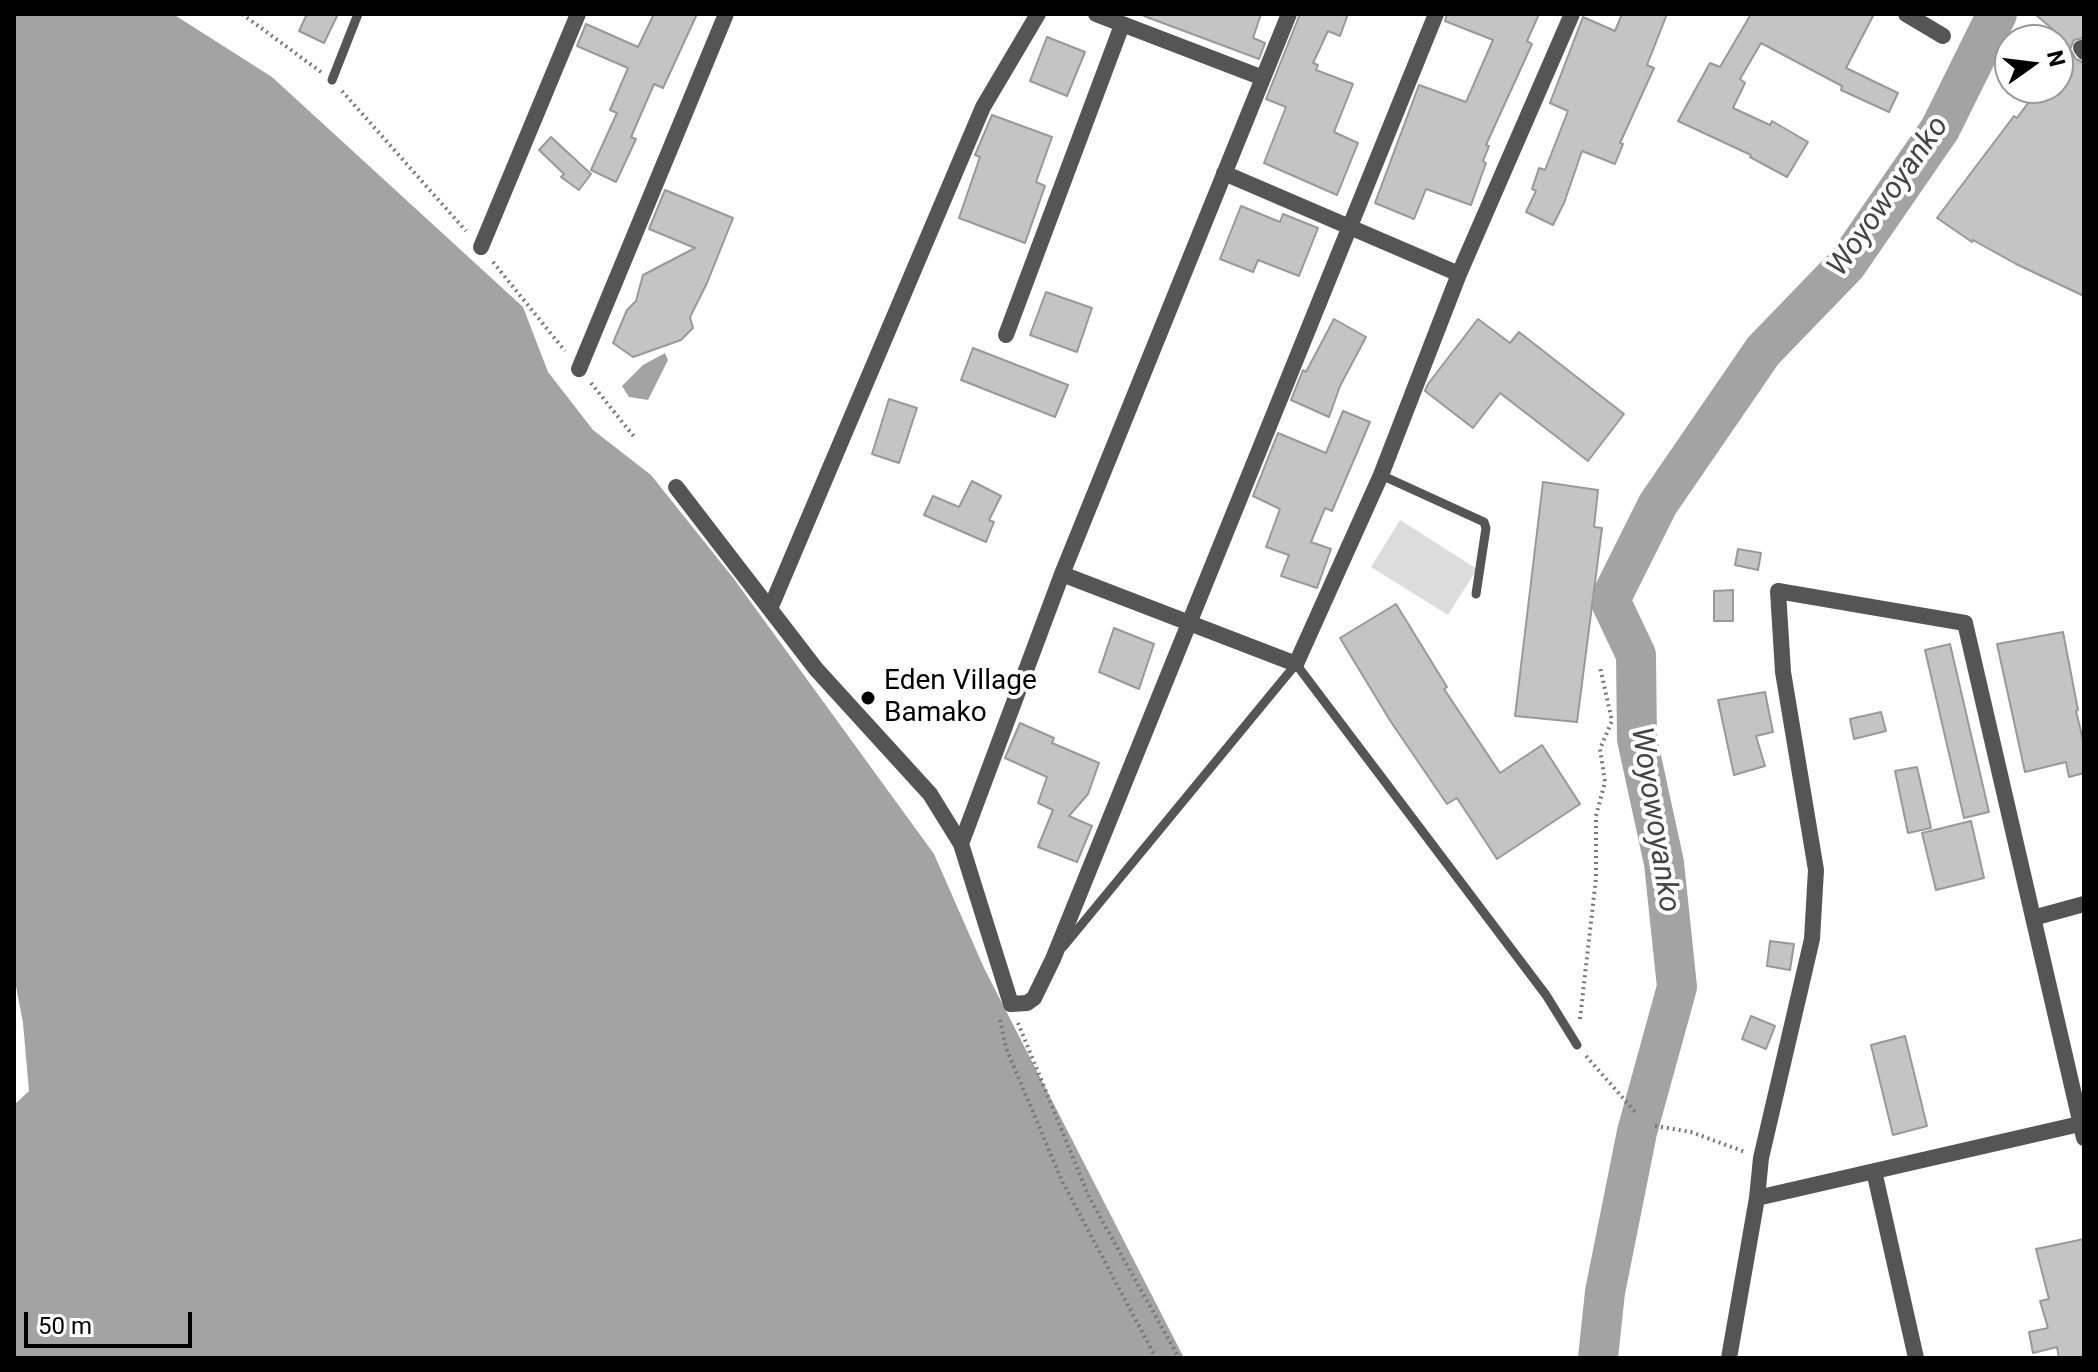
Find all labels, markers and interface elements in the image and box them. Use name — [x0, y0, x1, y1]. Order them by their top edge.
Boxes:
north arrow — [1994, 24, 2074, 104]
text: N — [2042, 48, 2070, 69]
water label: Woyowoyanko — [1821, 110, 1957, 284]
place label: Eden Village Bamako — [884, 665, 1037, 731]
marker: Eden Village Bamako — [859, 689, 877, 707]
water label: Woyowoyanko — [1622, 725, 1686, 915]
scale bar — [28, 1296, 196, 1346]
text: 50 m — [38, 1312, 92, 1340]

